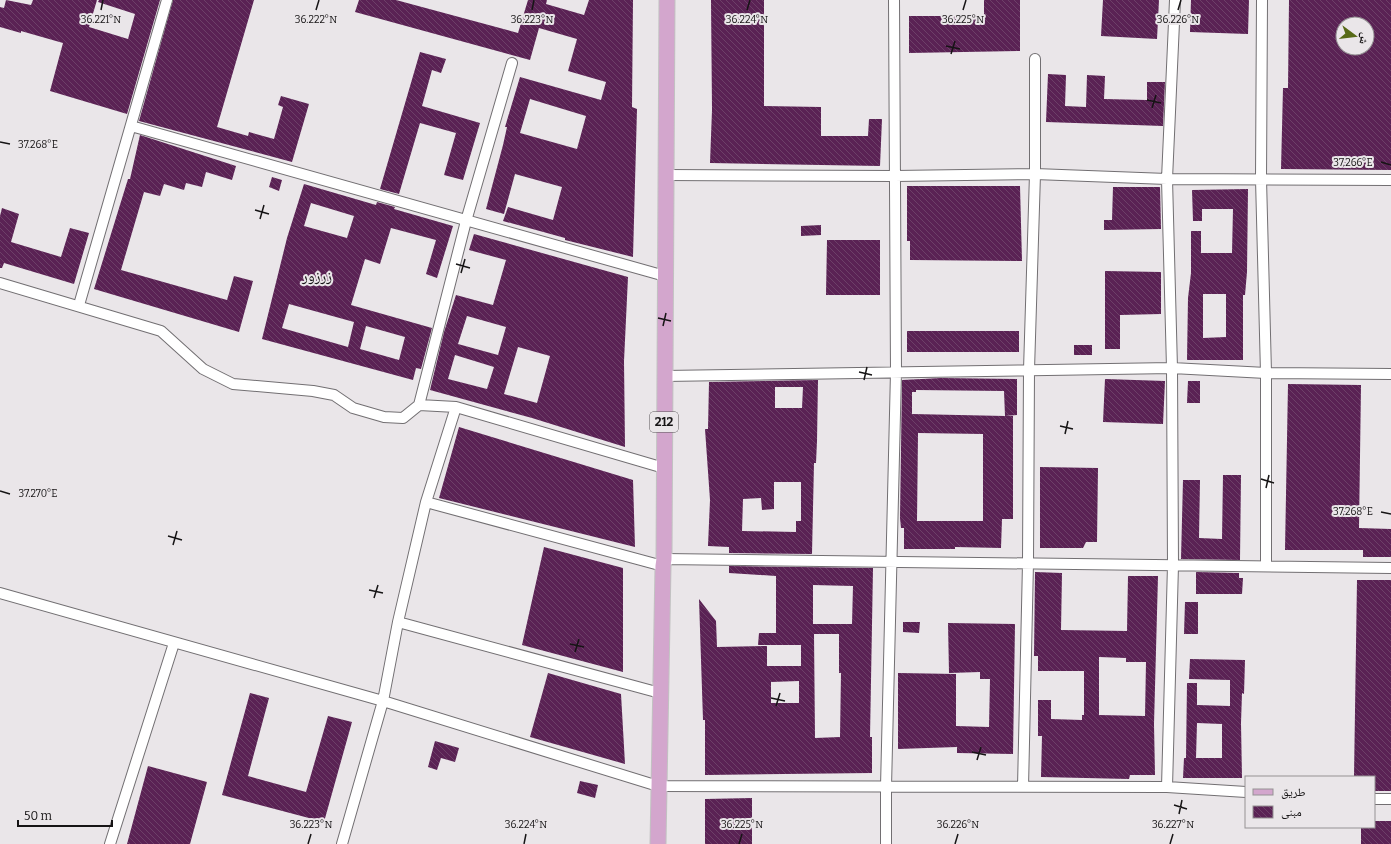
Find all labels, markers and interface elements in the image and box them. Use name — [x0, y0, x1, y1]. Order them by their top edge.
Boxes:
text: 36.221°N — [81, 14, 121, 26]
text: 36.222°N — [295, 14, 337, 26]
text: 36.223°N — [511, 14, 553, 26]
text: 36.224°N — [726, 14, 768, 26]
text: 36.225°N — [942, 14, 984, 26]
text: 36.226°N — [1157, 14, 1199, 26]
north arrow — [1335, 16, 1375, 56]
text: ش — [1355, 31, 1372, 46]
text: 37.268°E — [18, 139, 58, 151]
text: 37.266°E — [1333, 157, 1373, 169]
district label: زرزور — [301, 267, 332, 285]
road number: 212 — [650, 412, 678, 432]
text: 37.270°E — [18, 488, 58, 500]
text: 37.268°E — [1333, 506, 1373, 518]
legend — [1245, 776, 1375, 828]
text: طريق — [1281, 785, 1306, 799]
scale bar — [18, 802, 112, 828]
text: مبنى — [1281, 805, 1302, 819]
text: 50 m — [24, 809, 53, 823]
text: 36.223°N — [290, 819, 332, 831]
text: 36.224°N — [505, 819, 547, 831]
text: 36.225°N — [721, 819, 763, 831]
text: 36.226°N — [937, 819, 979, 831]
text: 36.227°N — [1152, 819, 1194, 831]

